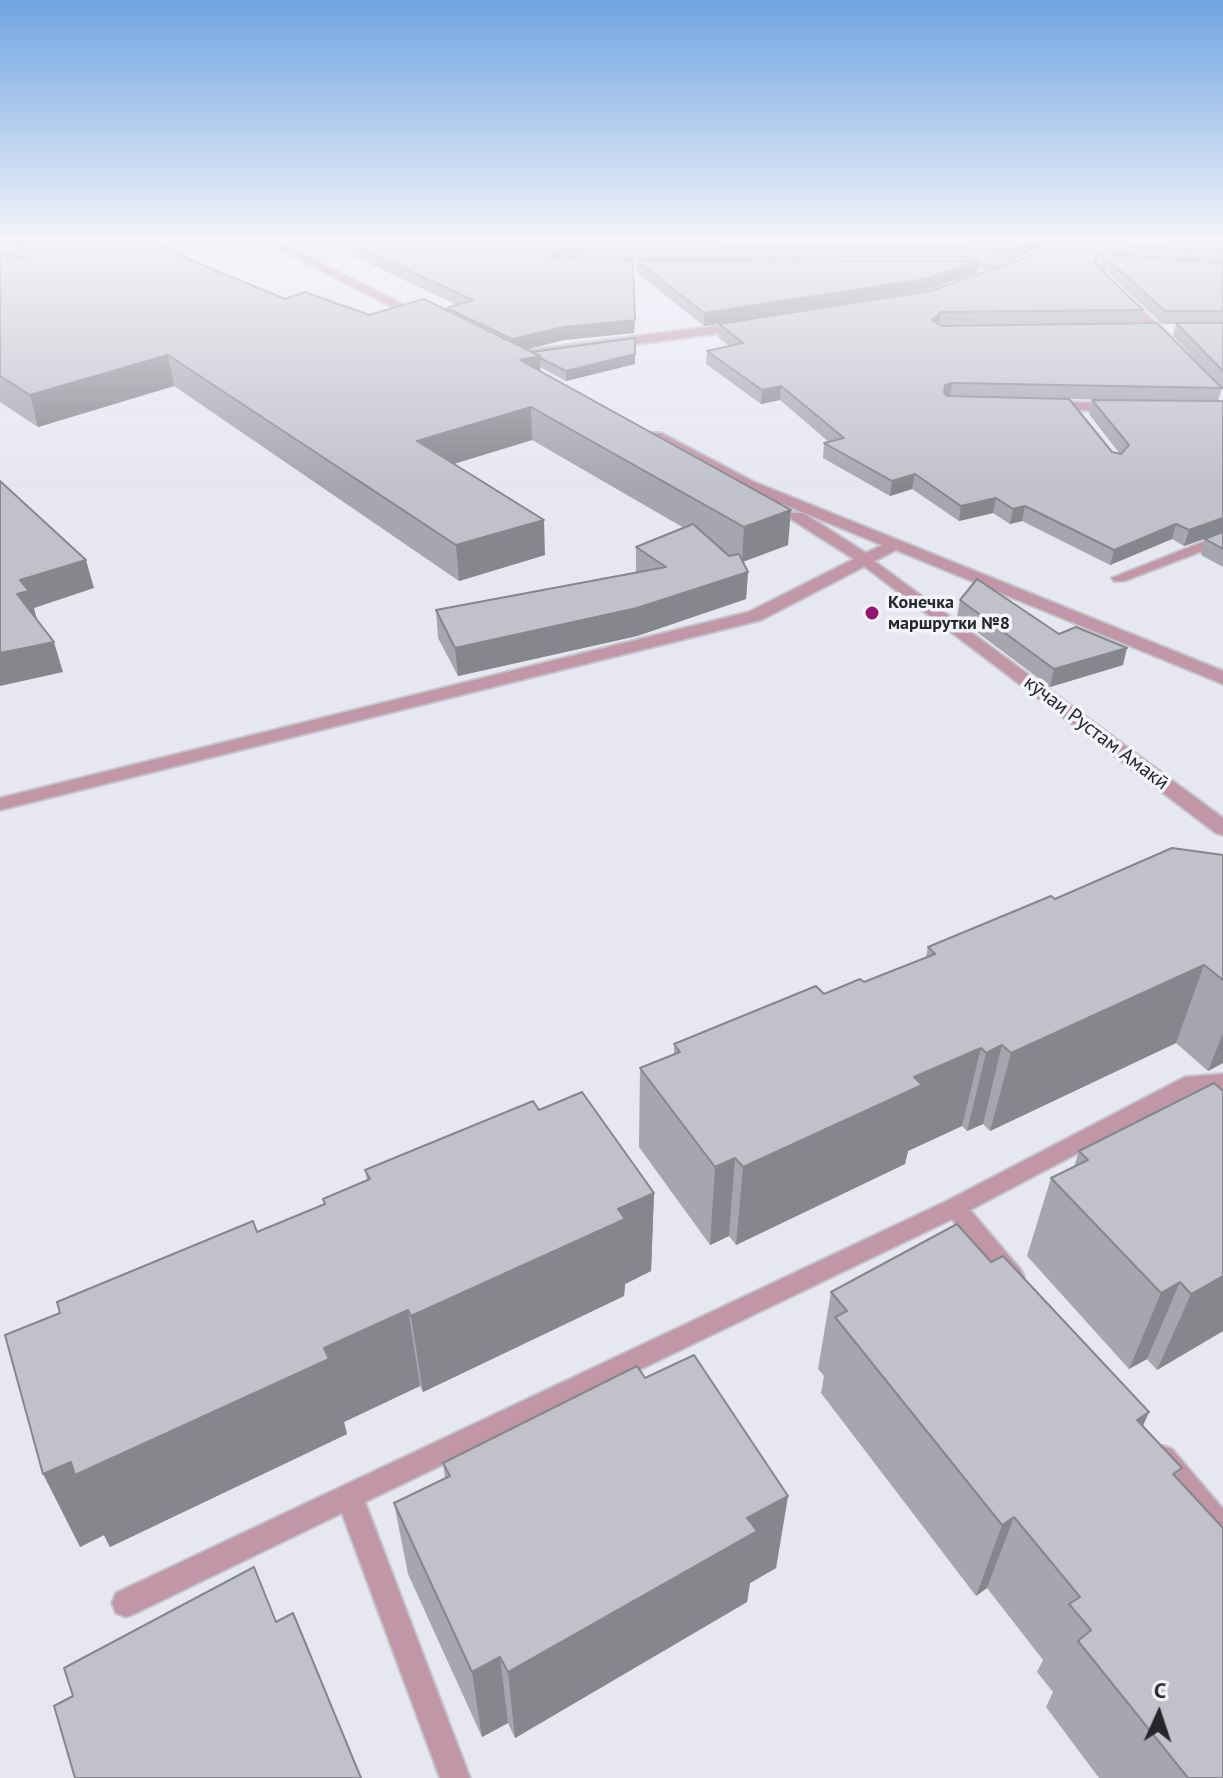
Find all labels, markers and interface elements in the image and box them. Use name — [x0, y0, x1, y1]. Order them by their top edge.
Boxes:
place label: Конечка маршрутки №8 — [888, 592, 1010, 634]
marker: Конечка маршрутки №8 — [863, 604, 881, 622]
street label: кӯчаи Рустам Амакӣ — [1019, 671, 1173, 795]
north arrow — [1119, 1674, 1199, 1754]
text: С — [1153, 1676, 1167, 1704]

